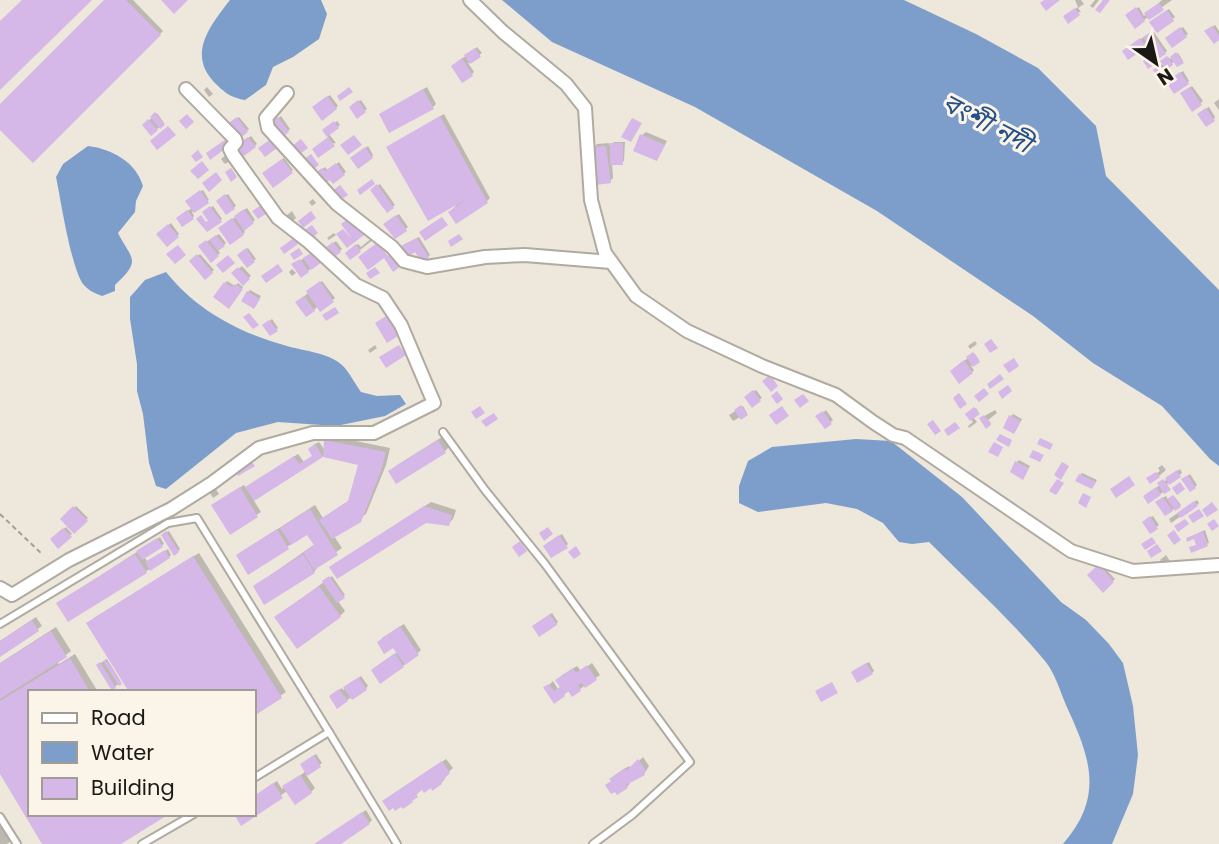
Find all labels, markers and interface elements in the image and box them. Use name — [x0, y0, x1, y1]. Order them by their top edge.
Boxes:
north arrow — [1121, 28, 1191, 98]
text: N — [1152, 61, 1179, 92]
water label: বংশী নদী — [936, 85, 1042, 164]
legend — [28, 690, 256, 816]
text: Road — [91, 703, 146, 732]
text: Water — [91, 738, 154, 767]
text: Building — [91, 773, 175, 802]

